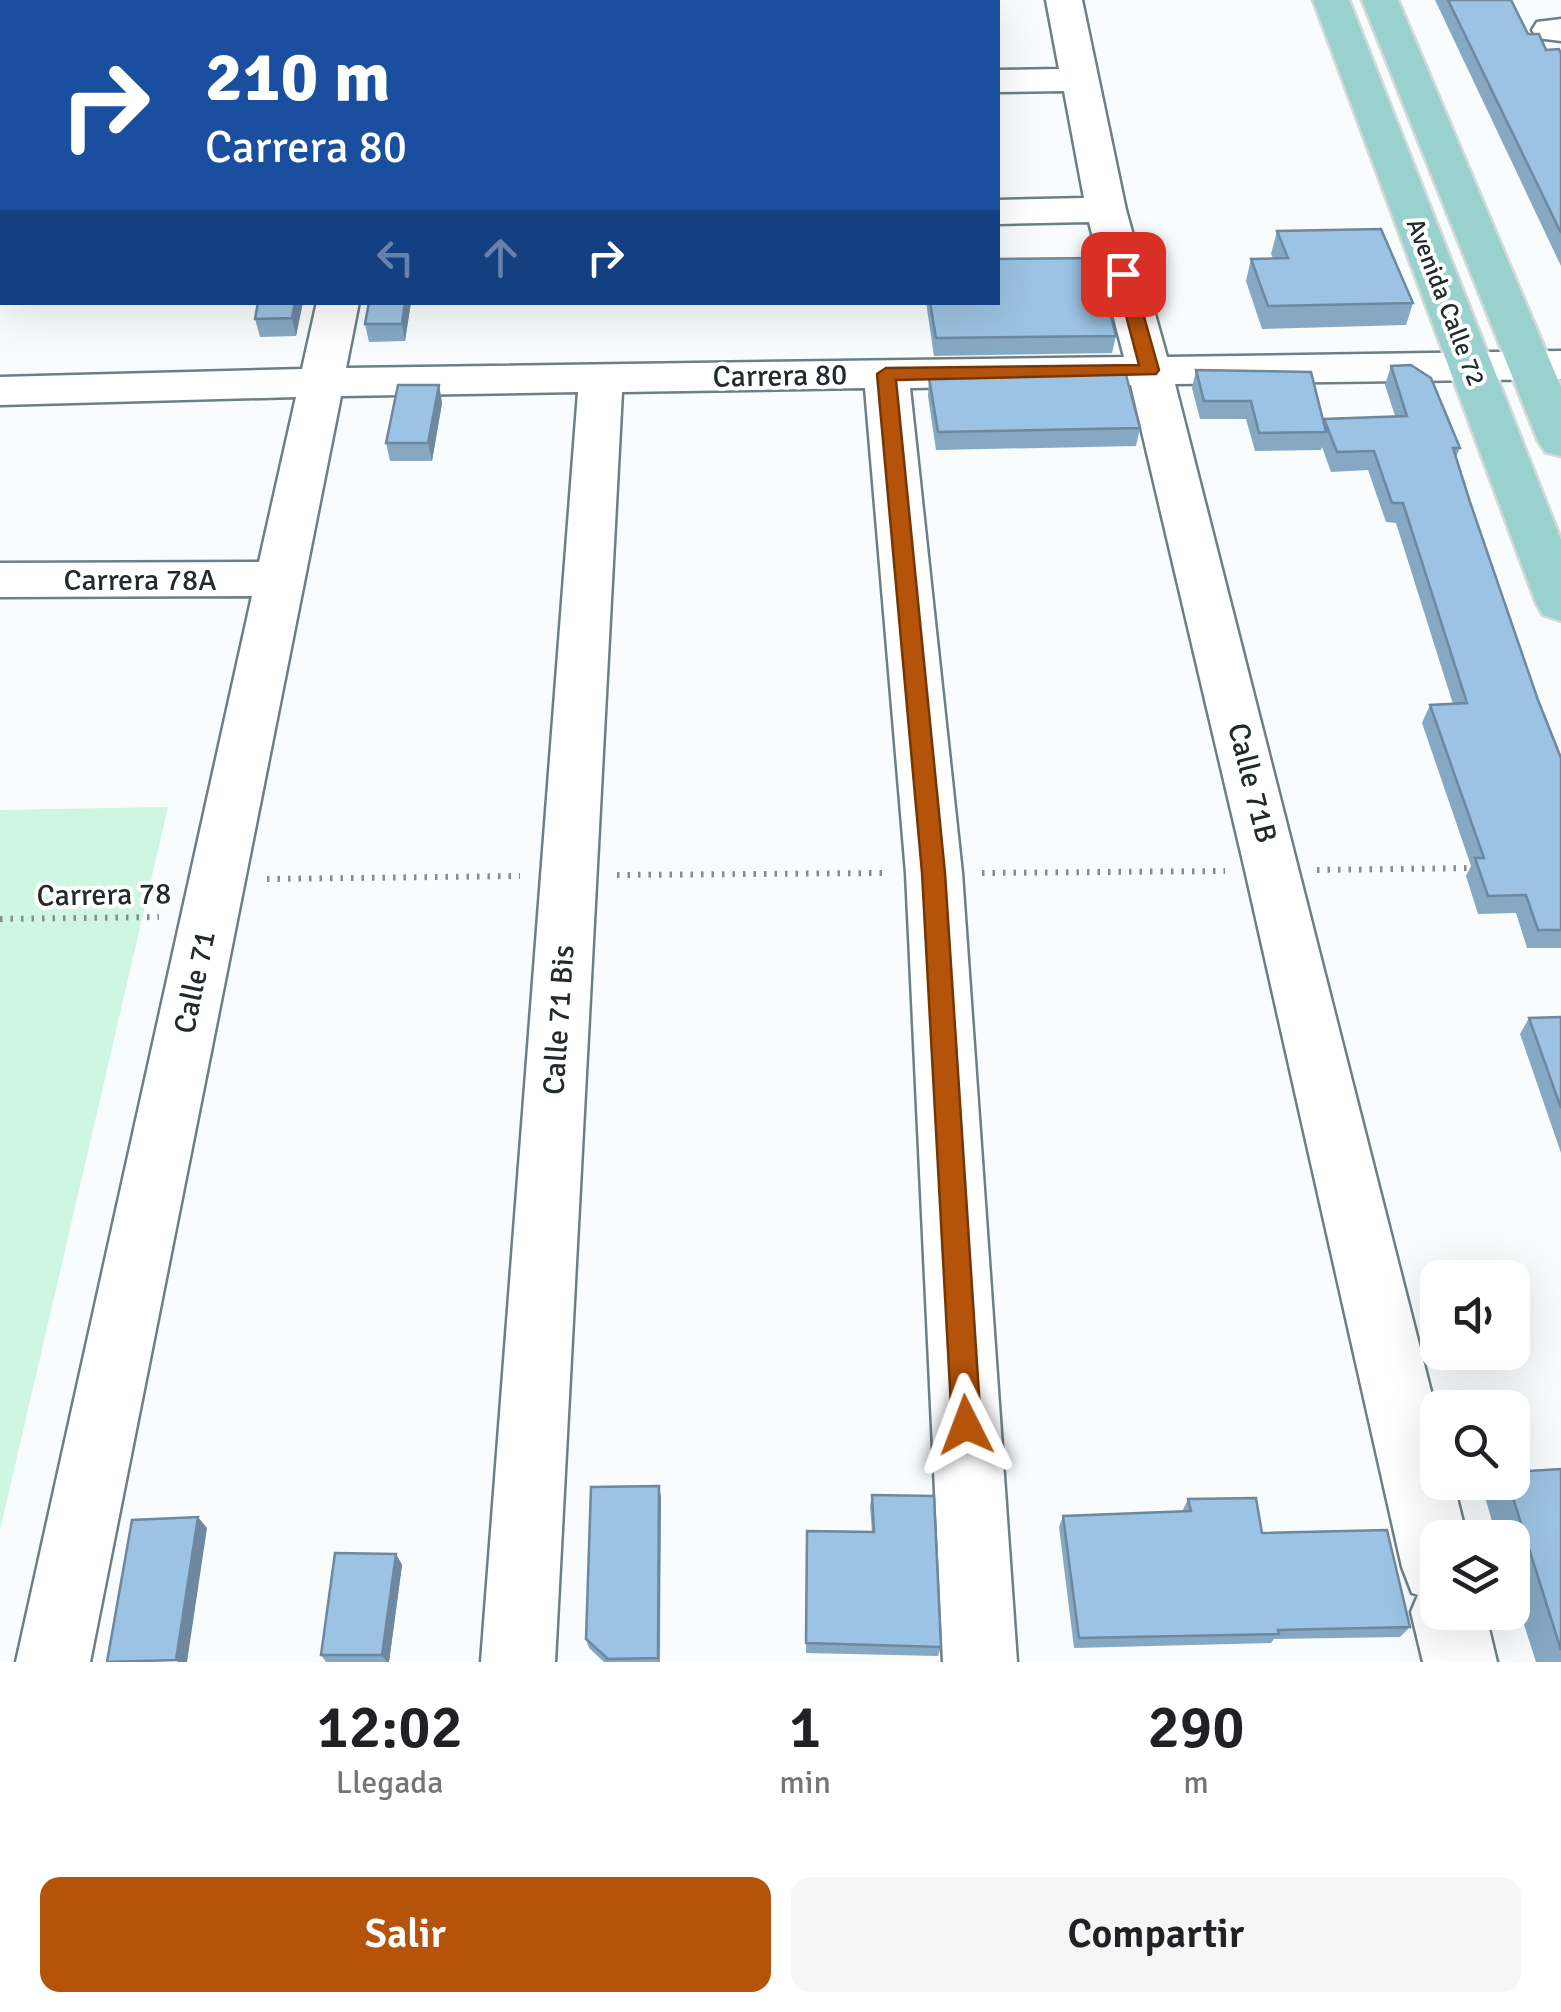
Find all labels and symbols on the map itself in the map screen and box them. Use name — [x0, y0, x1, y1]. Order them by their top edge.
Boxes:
street label: Avenida Calle 72 — [1400, 214, 1492, 390]
pin — [1081, 232, 1166, 317]
street label: Carrera 80 — [712, 356, 848, 396]
street label: Carrera 78A — [63, 562, 217, 599]
street label: Calle 71B — [1219, 719, 1285, 847]
street label: Carrera 78 — [36, 875, 172, 915]
street label: Calle 71 — [166, 927, 224, 1037]
street label: Calle 71 Bis — [535, 944, 583, 1096]
position arrow — [914, 1373, 1018, 1477]

